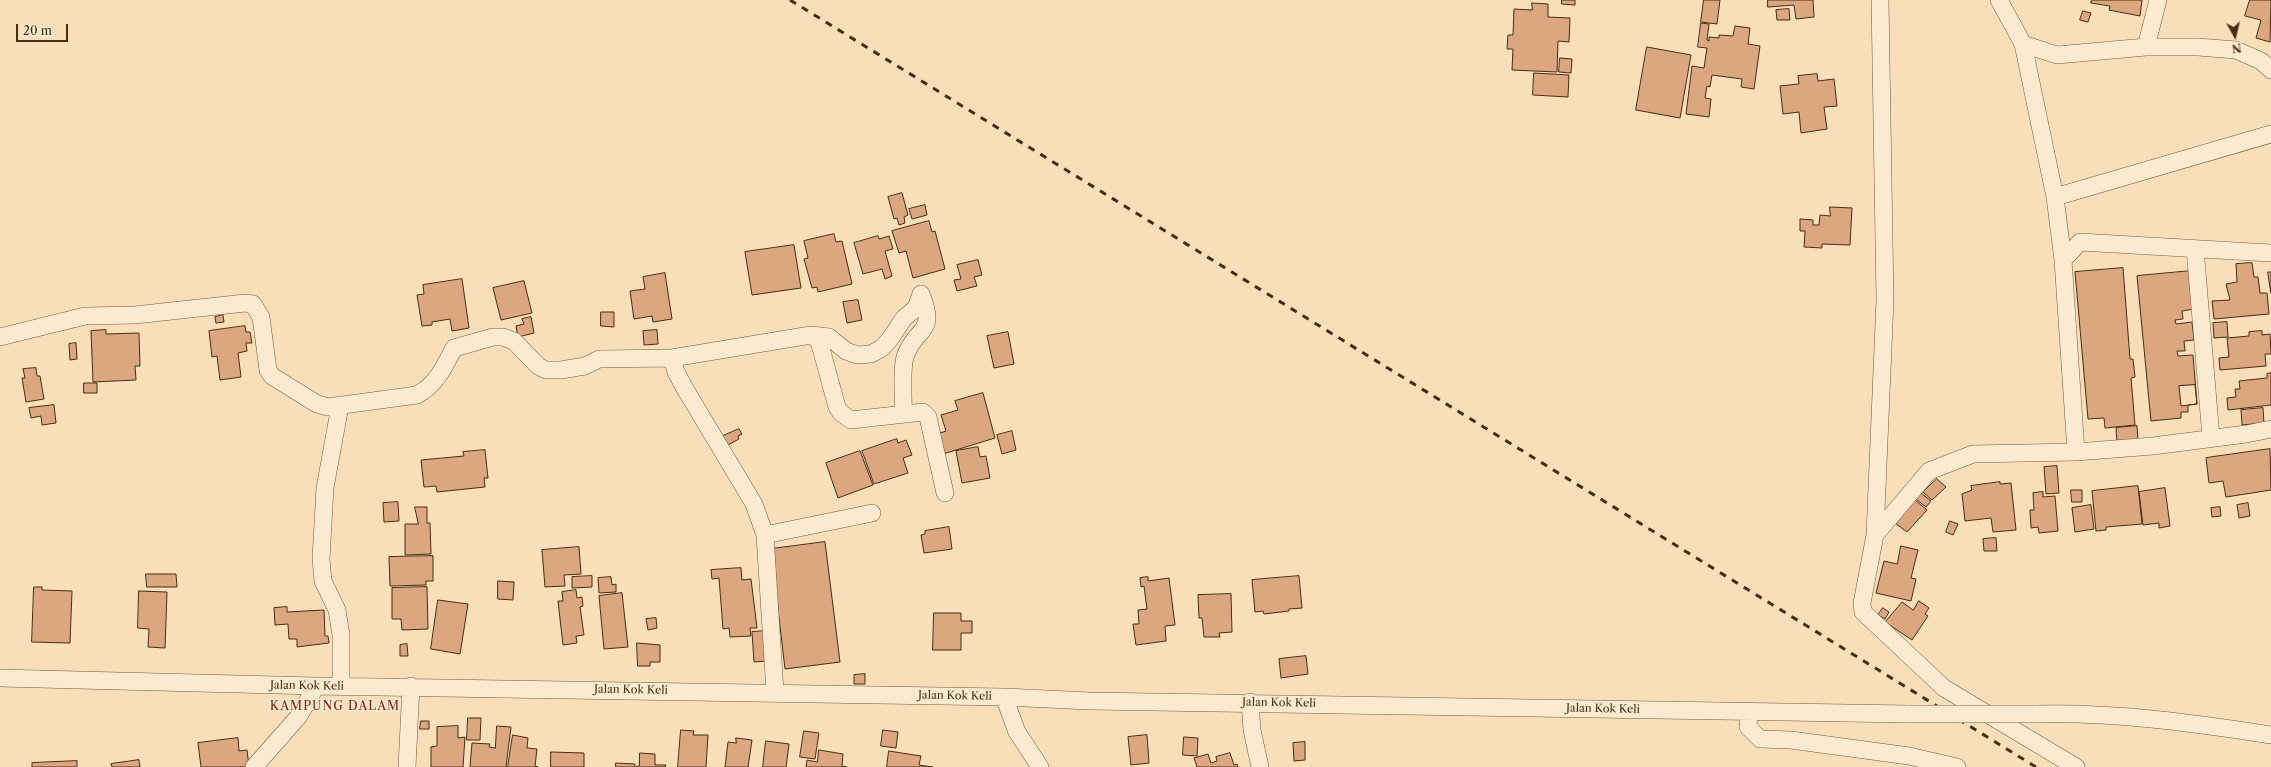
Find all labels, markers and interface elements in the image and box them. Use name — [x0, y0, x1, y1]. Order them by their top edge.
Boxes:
scale bar — [18, 16, 70, 42]
north arrow — [2215, 16, 2255, 56]
text: 20 m — [23, 23, 52, 38]
text: N — [2231, 40, 2242, 55]
street label: Jalan Kok Keli — [270, 679, 344, 693]
street label: Jalan Kok Keli — [594, 683, 668, 697]
street label: Jalan Kok Keli — [918, 689, 992, 703]
street label: Jalan Kok Keli — [1242, 696, 1316, 710]
district label: KAMPUNG DALAM — [270, 700, 400, 714]
street label: Jalan Kok Keli — [1566, 702, 1640, 716]

